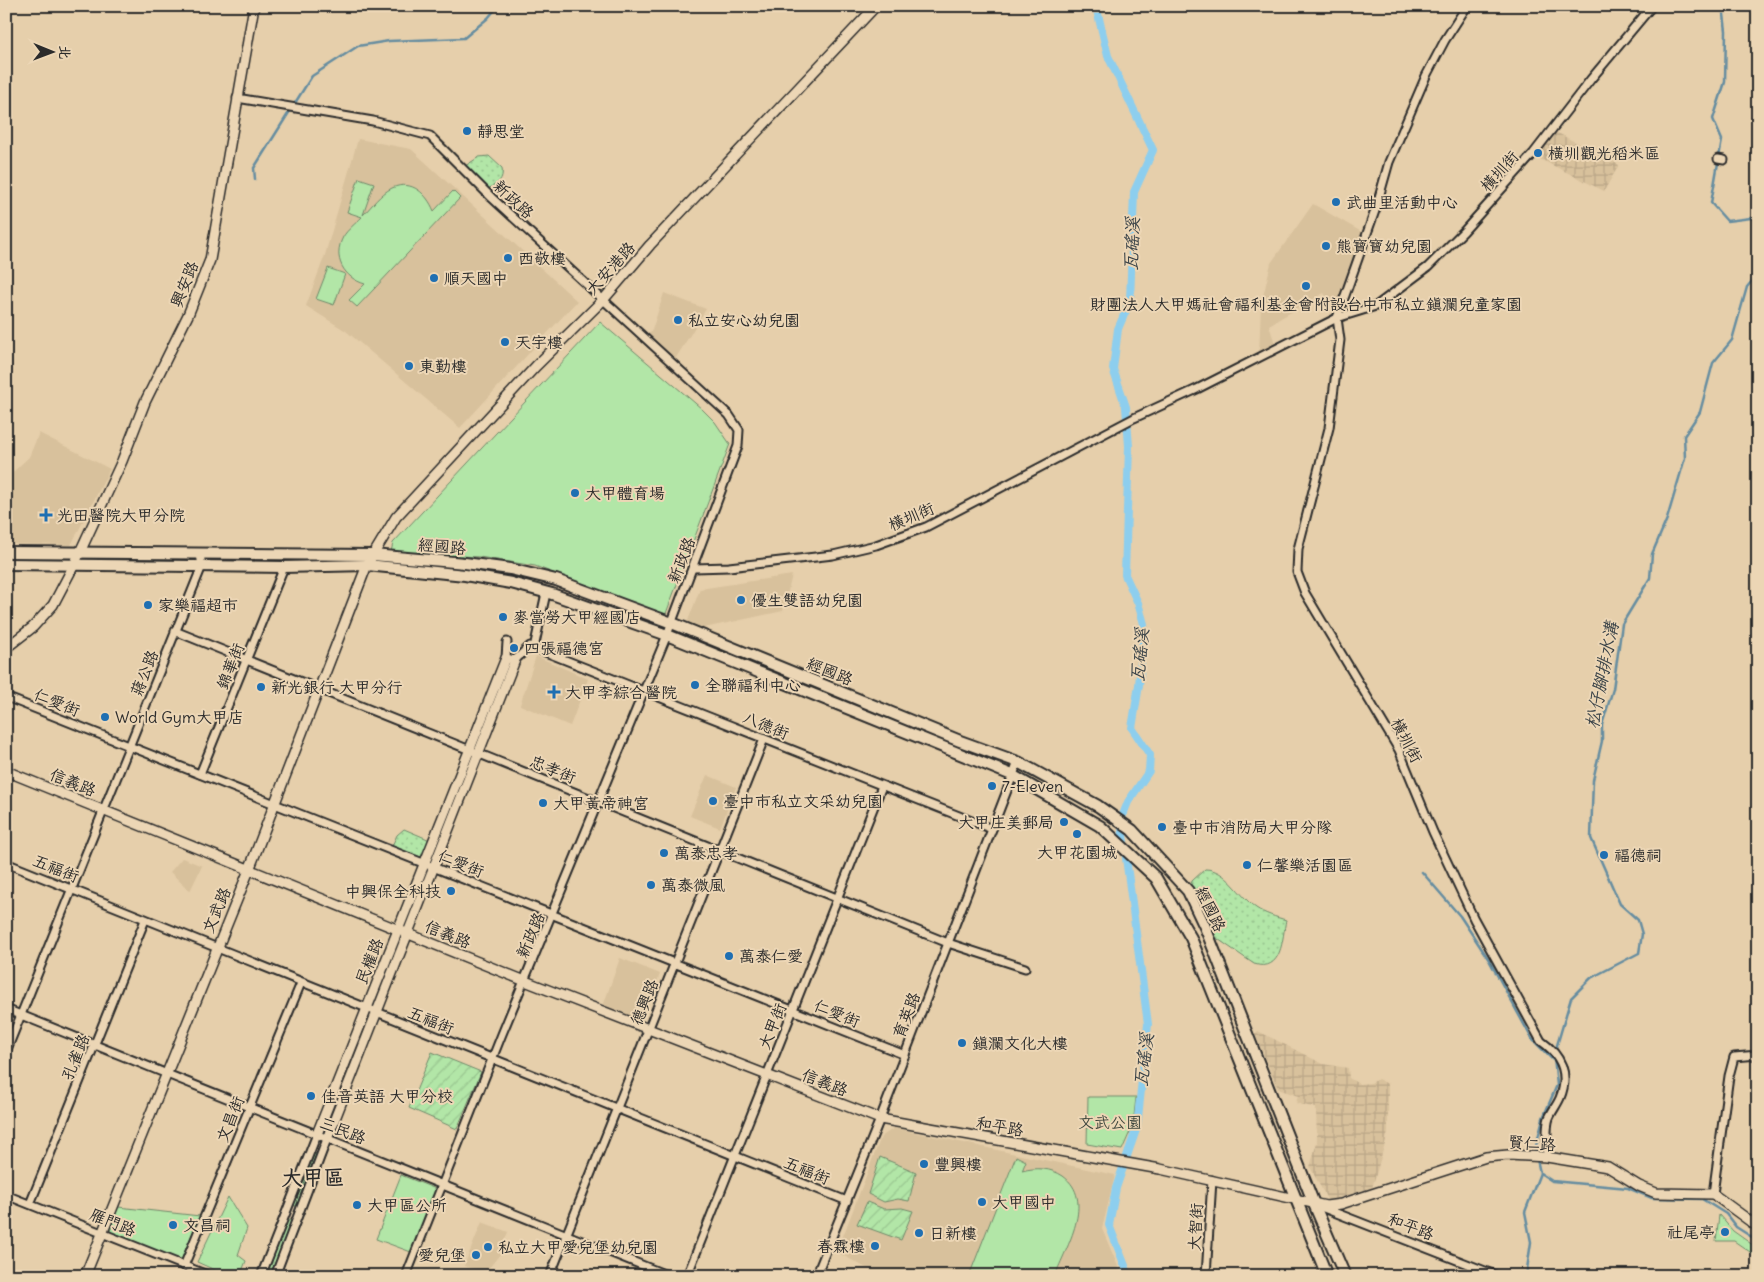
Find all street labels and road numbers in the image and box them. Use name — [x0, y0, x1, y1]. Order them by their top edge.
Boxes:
street label: 橫圳街 — [1476, 146, 1522, 196]
street label: 新政路 — [490, 175, 538, 223]
street label: 大安港路 — [581, 238, 639, 298]
street label: 興安路 — [166, 258, 202, 310]
street label: 橫圳街 — [885, 497, 937, 535]
street label: 經國路 — [417, 534, 467, 558]
street label: 新政路 — [663, 534, 699, 586]
street label: 錦華街 — [212, 640, 248, 692]
street label: 蔣公路 — [126, 647, 162, 699]
street label: 經國路 — [804, 653, 856, 689]
street label: 仁愛街 — [31, 684, 83, 720]
street label: 八德街 — [740, 707, 792, 743]
street label: 橫圳街 — [1387, 714, 1427, 766]
street label: 忠孝街 — [527, 751, 579, 787]
street label: 信義路 — [47, 764, 99, 800]
street label: 仁愛街 — [435, 845, 487, 881]
street label: 五福街 — [30, 850, 82, 886]
street label: 經國路 — [1191, 883, 1231, 935]
street label: 文武路 — [197, 884, 235, 936]
street label: 新政路 — [511, 909, 549, 961]
street label: 信義路 — [422, 916, 474, 952]
street label: 民權路 — [351, 935, 387, 987]
street label: 德興路 — [626, 976, 662, 1028]
street label: 育英路 — [888, 989, 924, 1041]
street label: 仁愛街 — [811, 995, 863, 1031]
street label: 大甲街 — [754, 1000, 790, 1052]
street label: 五福街 — [405, 1002, 457, 1038]
street label: 孔雀路 — [57, 1031, 93, 1083]
street label: 信義路 — [799, 1064, 851, 1100]
street label: 文昌街 — [212, 1093, 248, 1145]
street label: 三民路 — [317, 1112, 369, 1148]
street label: 和平路 — [975, 1112, 1025, 1140]
street label: 賢仁路 — [1507, 1131, 1557, 1155]
street label: 五福街 — [781, 1152, 833, 1188]
street label: 大智街 — [1184, 1203, 1206, 1251]
street label: 雁門路 — [87, 1204, 139, 1240]
street label: 和平路 — [1385, 1208, 1437, 1244]

